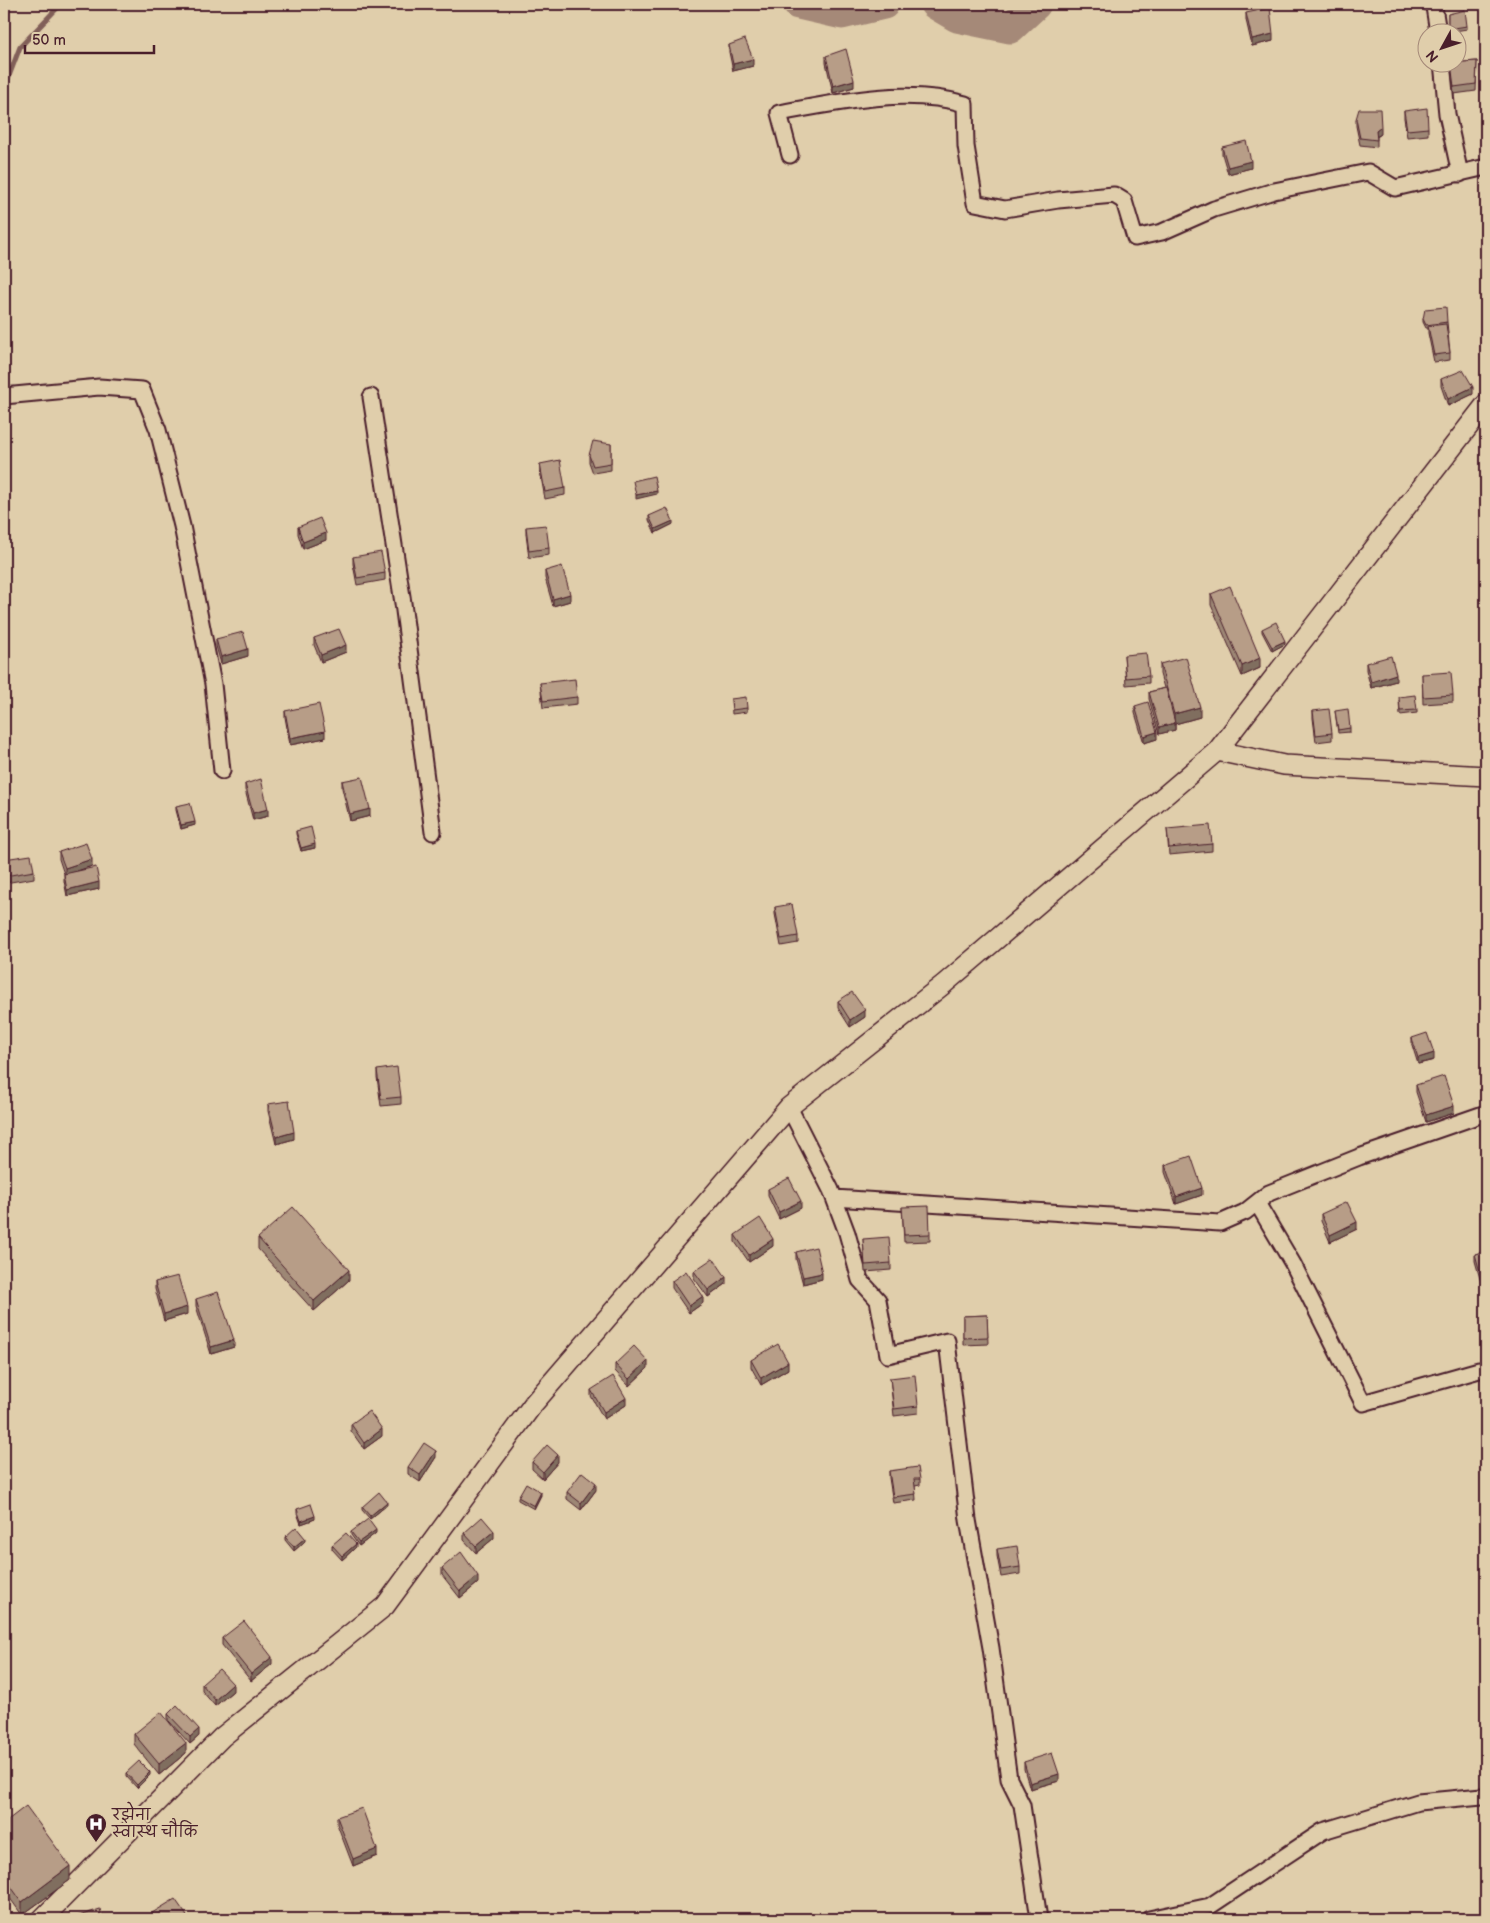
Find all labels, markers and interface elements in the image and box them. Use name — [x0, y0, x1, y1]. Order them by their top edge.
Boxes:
scale bar — [25, 22, 154, 54]
north arrow — [1418, 22, 1468, 72]
text: 50 m — [32, 31, 66, 50]
text: N — [1423, 47, 1442, 66]
place label: रझेना स्वास्थ चौकि — [111, 1801, 199, 1842]
hospital icon: रझेना स्वास्थ चौकि — [84, 1812, 108, 1843]

